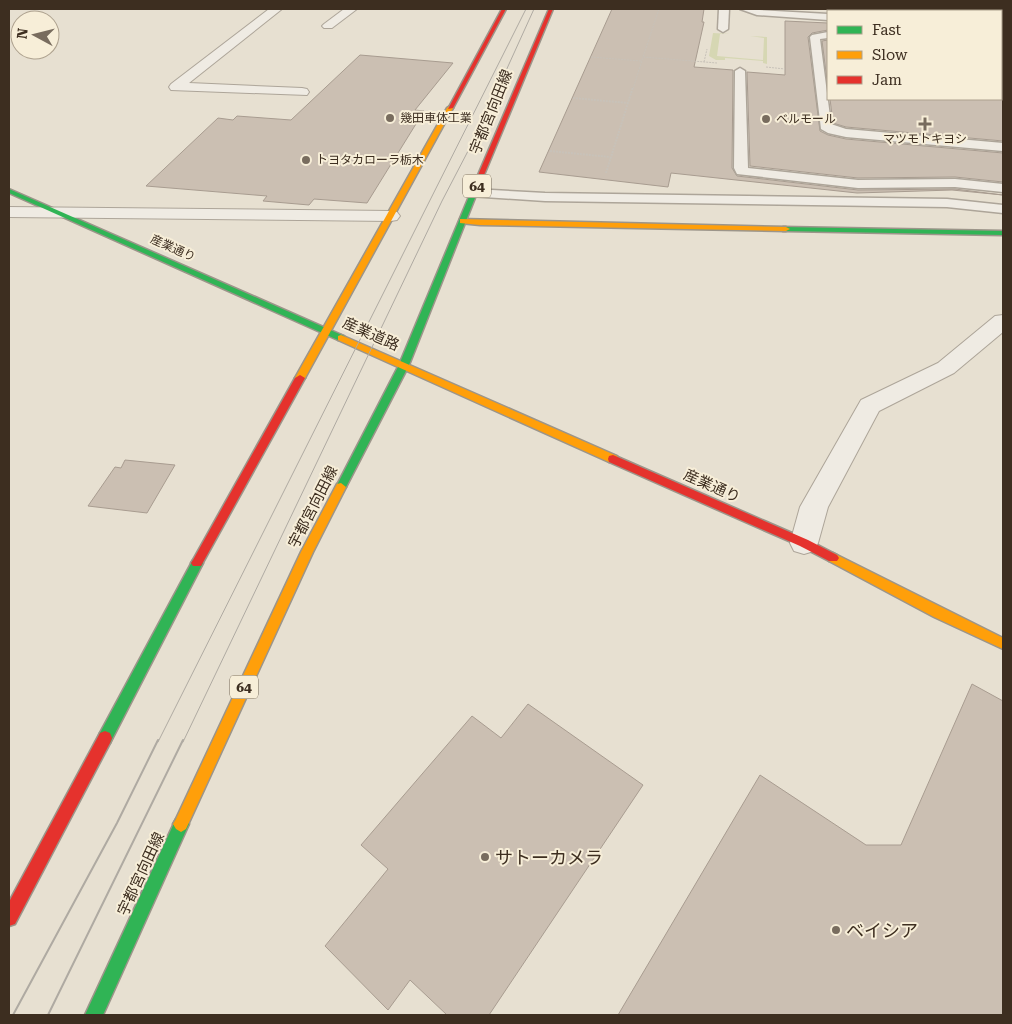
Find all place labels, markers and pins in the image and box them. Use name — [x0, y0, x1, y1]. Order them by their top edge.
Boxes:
place label: 幾田車体工業 — [400, 111, 472, 125]
marker: 幾田車体工業 — [384, 112, 396, 124]
place label: ベルモール — [776, 112, 836, 126]
marker: ベルモール — [760, 113, 772, 125]
marker: マツモトキヨシ — [919, 118, 931, 130]
place label: マツモトキヨシ — [883, 132, 967, 146]
place label: トヨタカローラ栃木 — [316, 153, 424, 167]
marker: トヨタカローラ栃木 — [300, 154, 312, 166]
place label: サトーカメラ — [495, 847, 603, 868]
marker: サトーカメラ — [479, 851, 491, 863]
place label: ベイシア — [846, 920, 918, 941]
marker: ベイシア — [830, 924, 842, 936]

